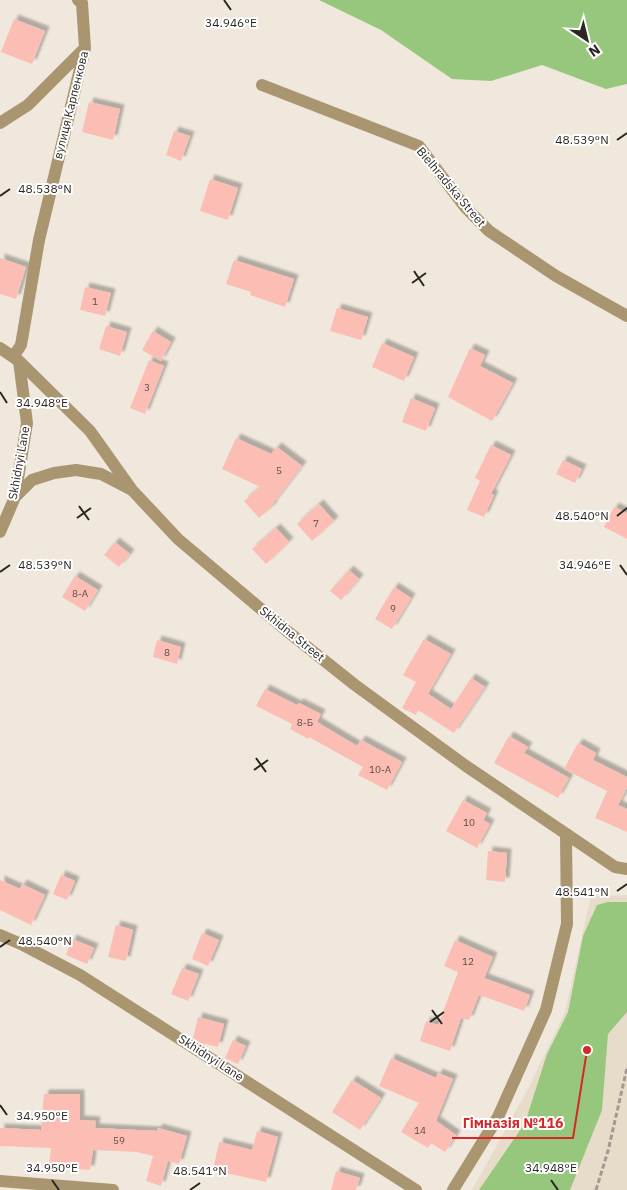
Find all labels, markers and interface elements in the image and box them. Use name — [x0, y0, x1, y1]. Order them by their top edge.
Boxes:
text: 34.946°E — [205, 15, 257, 30]
north arrow — [562, 15, 612, 65]
text: N — [585, 40, 604, 61]
street label: вулиця Карпенкова — [50, 49, 91, 160]
text: 48.539°N — [555, 132, 609, 147]
street label: Bielhradska Street — [414, 144, 489, 230]
text: 48.538°N — [18, 181, 72, 196]
house number: 1 — [92, 295, 98, 308]
house number: 3 — [144, 381, 150, 394]
text: 34.948°E — [16, 395, 68, 410]
street label: Skhidnyi Lane — [5, 425, 32, 501]
house number: 5 — [276, 464, 282, 477]
text: 48.540°N — [555, 508, 609, 523]
house number: 7 — [313, 517, 319, 530]
text: 48.539°N — [18, 557, 72, 572]
text: 34.946°E — [559, 557, 611, 572]
house number: 8-А — [72, 587, 89, 600]
house number: 9 — [390, 602, 396, 615]
street label: Skhidna Street — [257, 603, 328, 664]
house number: 8 — [164, 646, 170, 659]
house number: 8-Б — [297, 716, 313, 729]
house number: 10-А — [369, 763, 392, 776]
house number: 10 — [463, 816, 475, 829]
text: 48.541°N — [555, 884, 609, 899]
text: 48.540°N — [18, 933, 72, 948]
house number: 12 — [462, 955, 474, 968]
street label: Skhidnyi Lane — [176, 1031, 247, 1084]
text: 34.950°E — [16, 1108, 68, 1123]
callout: Гімназія №116 — [452, 1109, 573, 1138]
text: Гімназія №116 — [463, 1114, 563, 1132]
house number: 14 — [414, 1124, 426, 1137]
house number: 59 — [113, 1134, 125, 1147]
text: 34.950°E — [26, 1160, 78, 1175]
text: 34.948°E — [525, 1160, 577, 1175]
text: 48.541°N — [173, 1163, 227, 1178]

